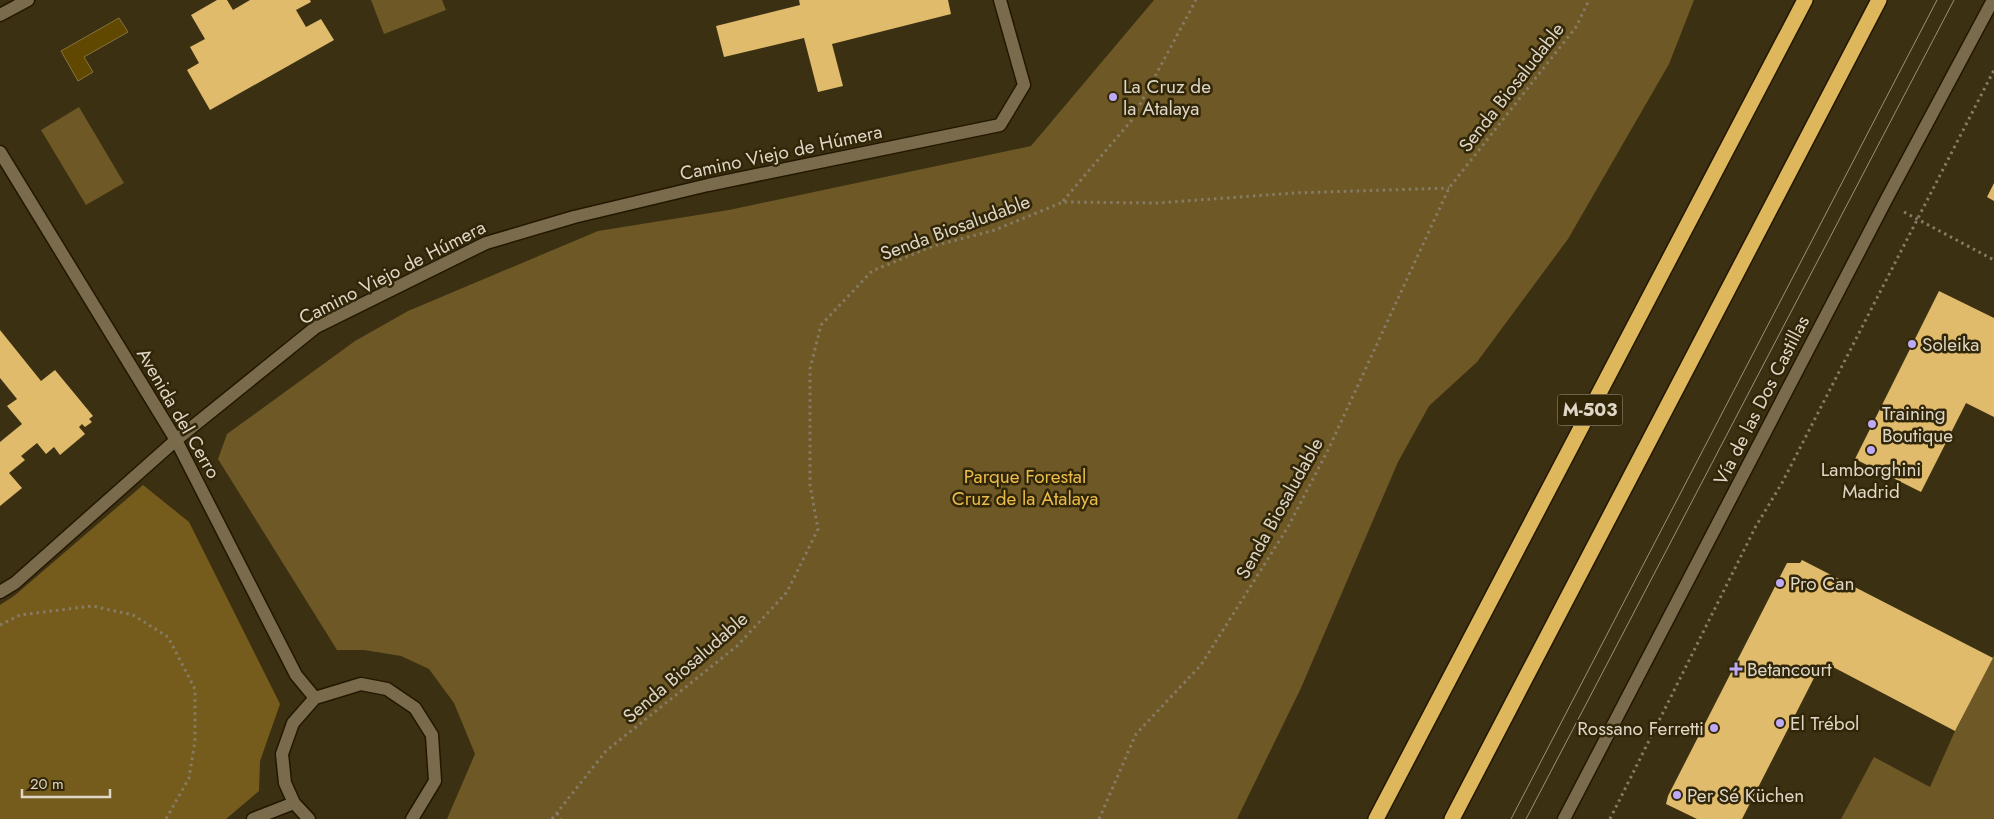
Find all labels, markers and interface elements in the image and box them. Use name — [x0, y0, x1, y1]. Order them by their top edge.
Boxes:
street label: Senda Biosaludable — [1452, 17, 1571, 158]
place label: La Cruz de la Atalaya — [1123, 73, 1211, 122]
marker: La Cruz de la Atalaya — [1107, 91, 1119, 103]
street label: Camino Viejo de Húmera — [677, 118, 885, 187]
street label: Senda Biosaludable — [876, 188, 1034, 267]
street label: Camino Viejo de Húmera — [294, 214, 490, 331]
street label: Vía de las Dos Castillas — [1707, 310, 1816, 490]
place label: Soleika — [1922, 331, 1979, 358]
marker: Soleika — [1906, 338, 1918, 350]
street label: Avenida del Cerro — [130, 343, 227, 484]
road number: M-503 — [1558, 394, 1622, 426]
place label: Training Boutique — [1882, 400, 1953, 449]
marker: Training Boutique — [1866, 418, 1878, 430]
street label: Senda Biosaludable — [1229, 432, 1330, 584]
marker: Lamborghini Madrid — [1865, 444, 1877, 456]
place label: Lamborghini Madrid — [1821, 456, 1921, 505]
park label: Parque Forestal Cruz de la Atalaya — [952, 463, 1098, 512]
place label: Pro Can — [1790, 570, 1854, 597]
marker: Pro Can — [1774, 577, 1786, 589]
street label: Senda Biosaludable — [617, 605, 754, 729]
place label: Betancourt — [1747, 656, 1832, 683]
marker: Betancourt — [1729, 662, 1743, 676]
place label: El Trébol — [1790, 710, 1859, 737]
place label: Rossano Ferretti — [1577, 715, 1704, 742]
marker: El Trébol — [1774, 717, 1786, 729]
marker: Rossano Ferretti — [1708, 722, 1720, 734]
scale bar — [22, 766, 110, 798]
text: 20 m — [30, 773, 64, 795]
place label: Per Sé Küchen — [1687, 782, 1804, 809]
marker: Per Sé Küchen — [1671, 789, 1683, 801]

